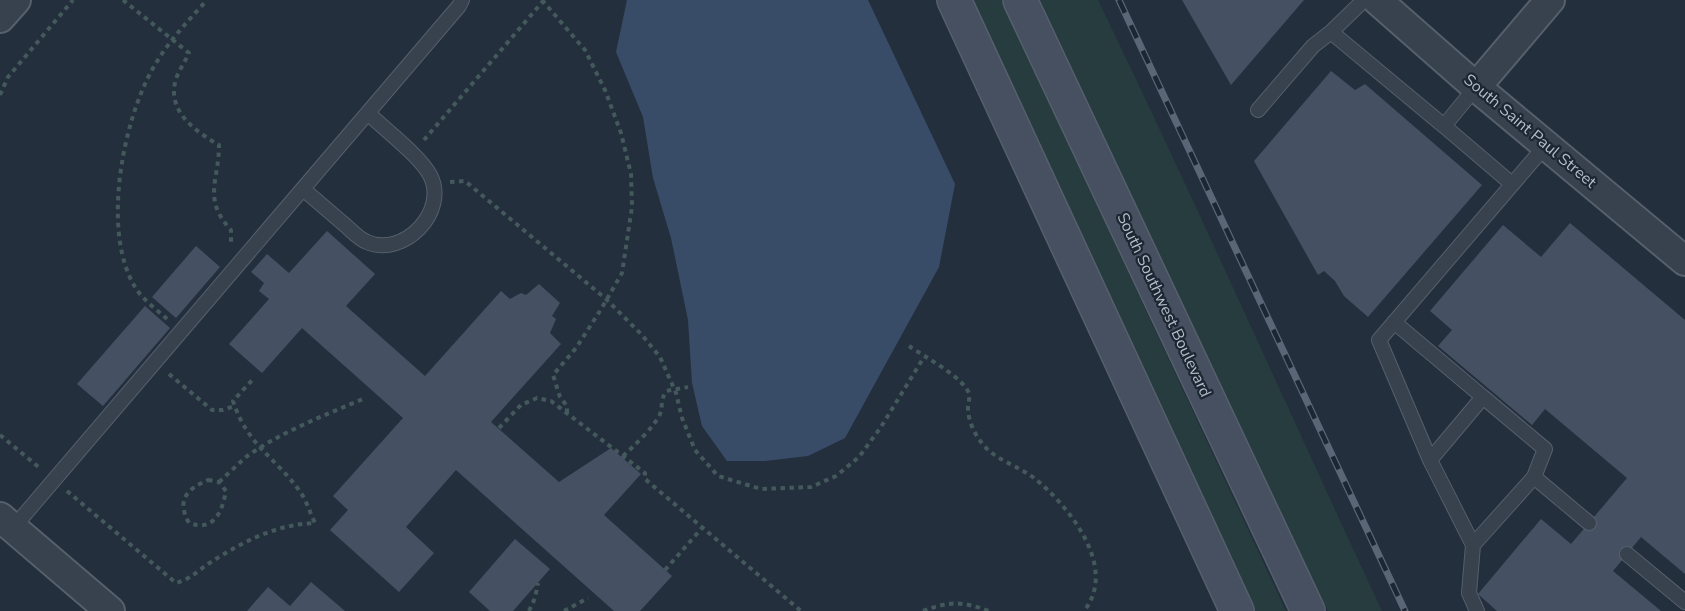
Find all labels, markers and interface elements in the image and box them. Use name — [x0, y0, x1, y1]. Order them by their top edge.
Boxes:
street label: South Saint Paul Street — [1459, 69, 1601, 193]
street label: South Southwest Boulevard — [1111, 209, 1217, 401]

